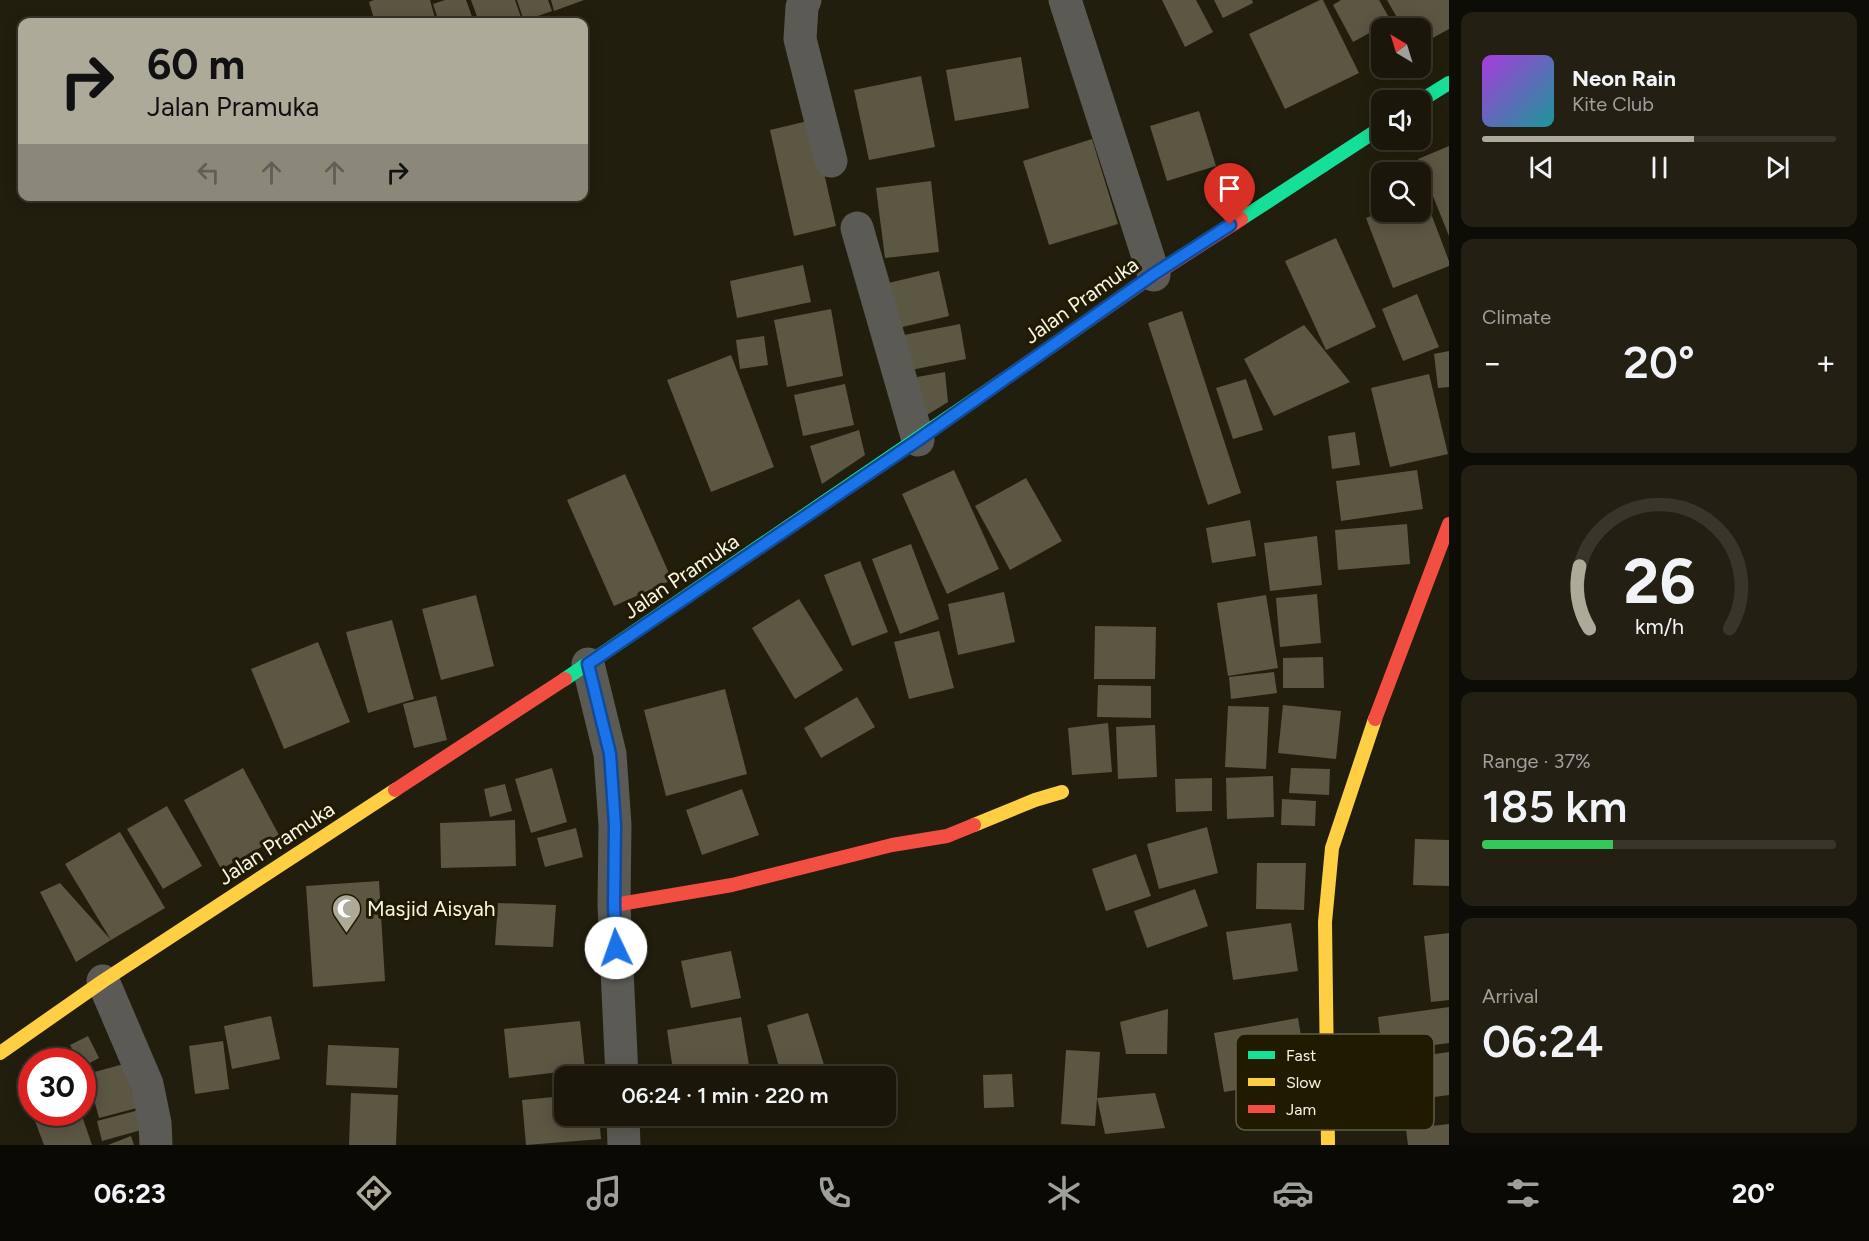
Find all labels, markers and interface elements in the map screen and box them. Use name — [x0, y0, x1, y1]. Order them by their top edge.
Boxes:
north arrow — [1371, 18, 1431, 78]
map controls — [1371, 18, 1431, 222]
text: 60 m — [147, 39, 245, 90]
icon: right — [48, 42, 126, 120]
text: Neon Rain — [1572, 65, 1676, 92]
text: Jalan Pramuka — [147, 90, 319, 123]
button: sound — [1371, 90, 1431, 150]
text: Kite Club — [1572, 92, 1654, 116]
icon: previous — [1525, 151, 1558, 184]
icon: pause — [1643, 151, 1676, 184]
icon: next — [1761, 151, 1794, 184]
icon: left — [192, 156, 225, 189]
icon: ahead — [255, 156, 288, 189]
icon: ahead — [318, 156, 351, 189]
icon: right — [381, 156, 414, 189]
button: search — [1371, 162, 1431, 222]
pin — [1204, 163, 1255, 225]
icon: arrive — [1213, 172, 1246, 205]
street label: Jalan Pramuka — [1019, 251, 1143, 349]
text: Climate — [1482, 305, 1551, 329]
text: 20° — [1623, 335, 1695, 389]
text: − — [1482, 343, 1503, 382]
text: + — [1815, 343, 1836, 382]
street label: Jalan Pramuka — [619, 528, 743, 624]
text: 26 — [1623, 545, 1695, 620]
text: km/h — [1635, 615, 1683, 640]
text: Range · 37% — [1482, 749, 1591, 773]
text: 185 km — [1482, 779, 1627, 833]
street label: Jalan Pramuka — [213, 796, 339, 890]
mosque icon: Masjid Aisyah — [330, 892, 362, 934]
place label: Masjid Aisyah — [367, 896, 495, 921]
position arrow — [584, 916, 648, 980]
text: Arrival — [1482, 984, 1538, 1008]
text: 06:24 — [1482, 1014, 1604, 1068]
legend — [1236, 1034, 1434, 1130]
text: Fast — [1286, 1046, 1316, 1065]
speed limit sign: 30 — [18, 1048, 96, 1126]
text: Slow — [1286, 1073, 1321, 1092]
text: 06:24 · 1 min · 220 m — [621, 1082, 829, 1109]
text: Jam — [1286, 1100, 1316, 1119]
icon: directions — [353, 1172, 395, 1214]
icon: music — [583, 1172, 625, 1214]
icon: phone — [813, 1172, 855, 1214]
icon: climate — [1043, 1172, 1085, 1214]
icon: car — [1272, 1172, 1314, 1214]
icon: filters — [1502, 1172, 1544, 1214]
text: 06:23 — [94, 1177, 166, 1210]
text: 20° — [1732, 1177, 1775, 1210]

